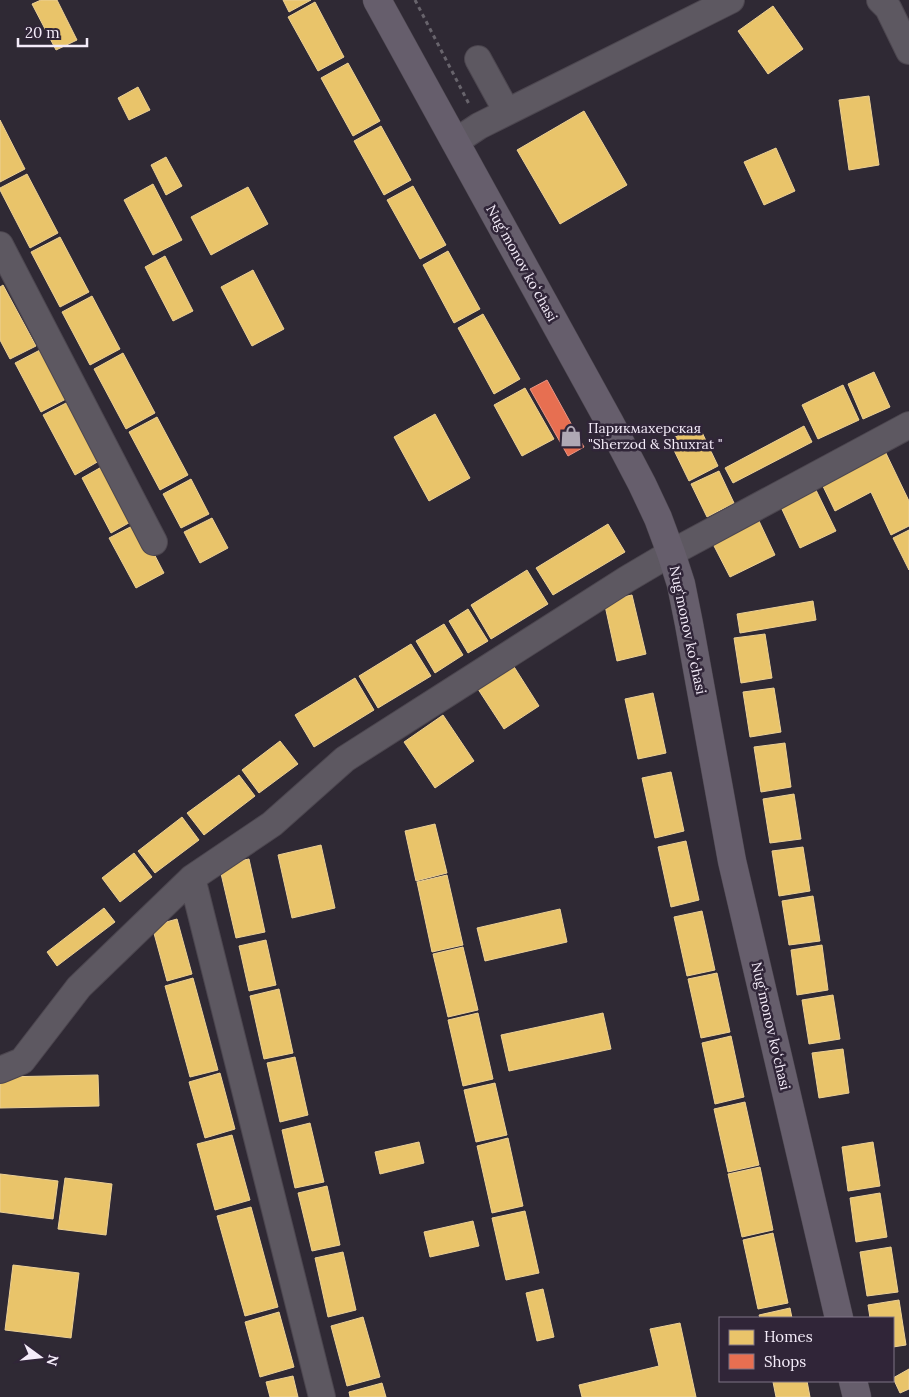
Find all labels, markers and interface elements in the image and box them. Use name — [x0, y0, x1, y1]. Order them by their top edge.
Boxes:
scale bar — [18, 15, 86, 47]
text: 20 m — [25, 23, 60, 42]
street label: Nugʻmonov koʻchasi — [482, 201, 562, 325]
place label: Парикмахерская "Sherzod & Shuxrat " — [588, 419, 723, 453]
shop icon: Парикмахерская "Sherzod & Shuxrat " — [558, 423, 584, 449]
street label: Nugʻmonov koʻchasi — [666, 564, 710, 696]
street label: Nugʻmonov koʻchasi — [747, 960, 795, 1092]
legend — [719, 1317, 894, 1382]
text: Homes — [764, 1327, 813, 1346]
north arrow — [15, 1332, 65, 1382]
text: Shops — [764, 1352, 806, 1371]
text: N — [42, 1353, 63, 1368]

